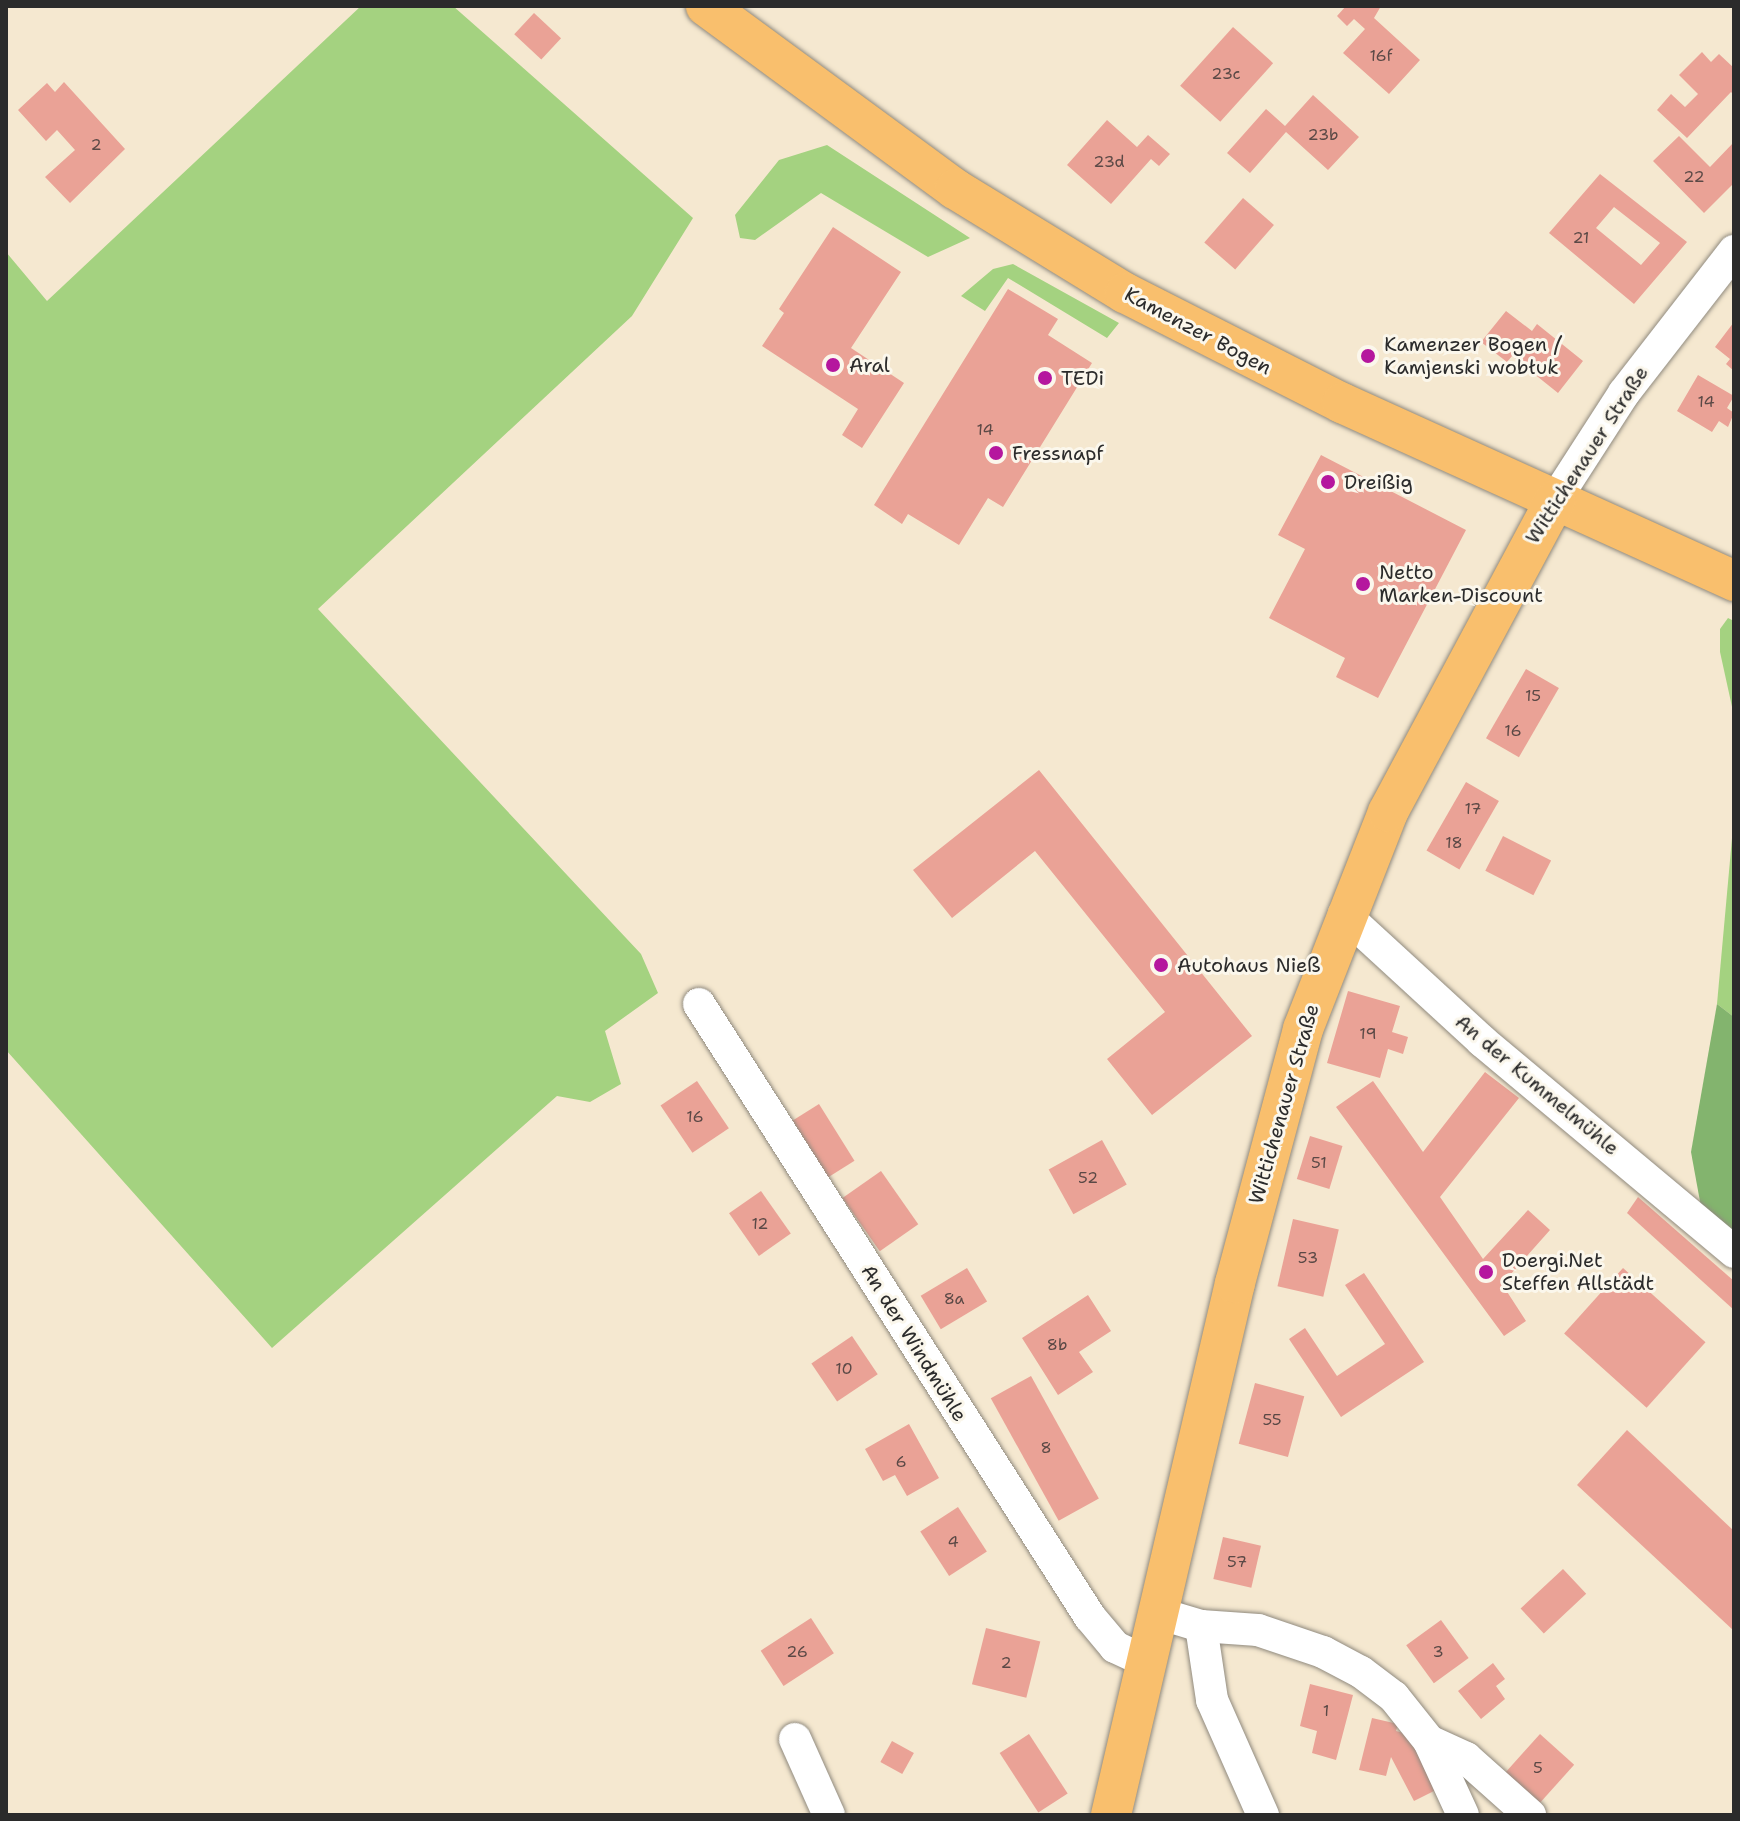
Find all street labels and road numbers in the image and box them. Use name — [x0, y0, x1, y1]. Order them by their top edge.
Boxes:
street label: Kamenzer Bogen — [1120, 282, 1276, 380]
street label: Wittichenauer Straße — [1521, 362, 1653, 548]
street label: Wittichenauer Straße — [1244, 1001, 1324, 1207]
street label: An der Kummelmühle — [1450, 1010, 1624, 1160]
street label: An der Windmühle — [856, 1260, 972, 1426]

